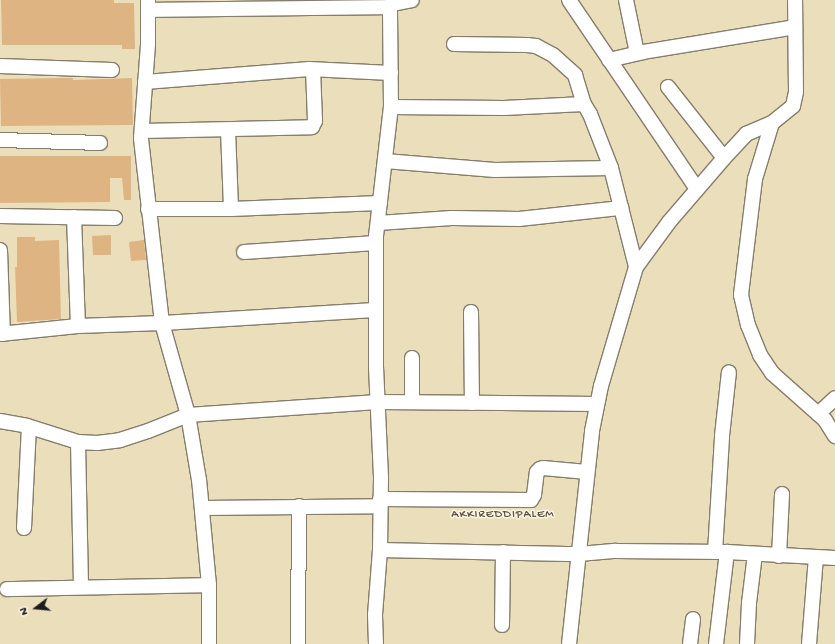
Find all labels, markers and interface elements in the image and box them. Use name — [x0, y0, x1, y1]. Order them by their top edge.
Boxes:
district label: AKKIREDDIPALEM — [451, 509, 555, 523]
north arrow — [16, 588, 56, 628]
text: N — [18, 606, 31, 616]

